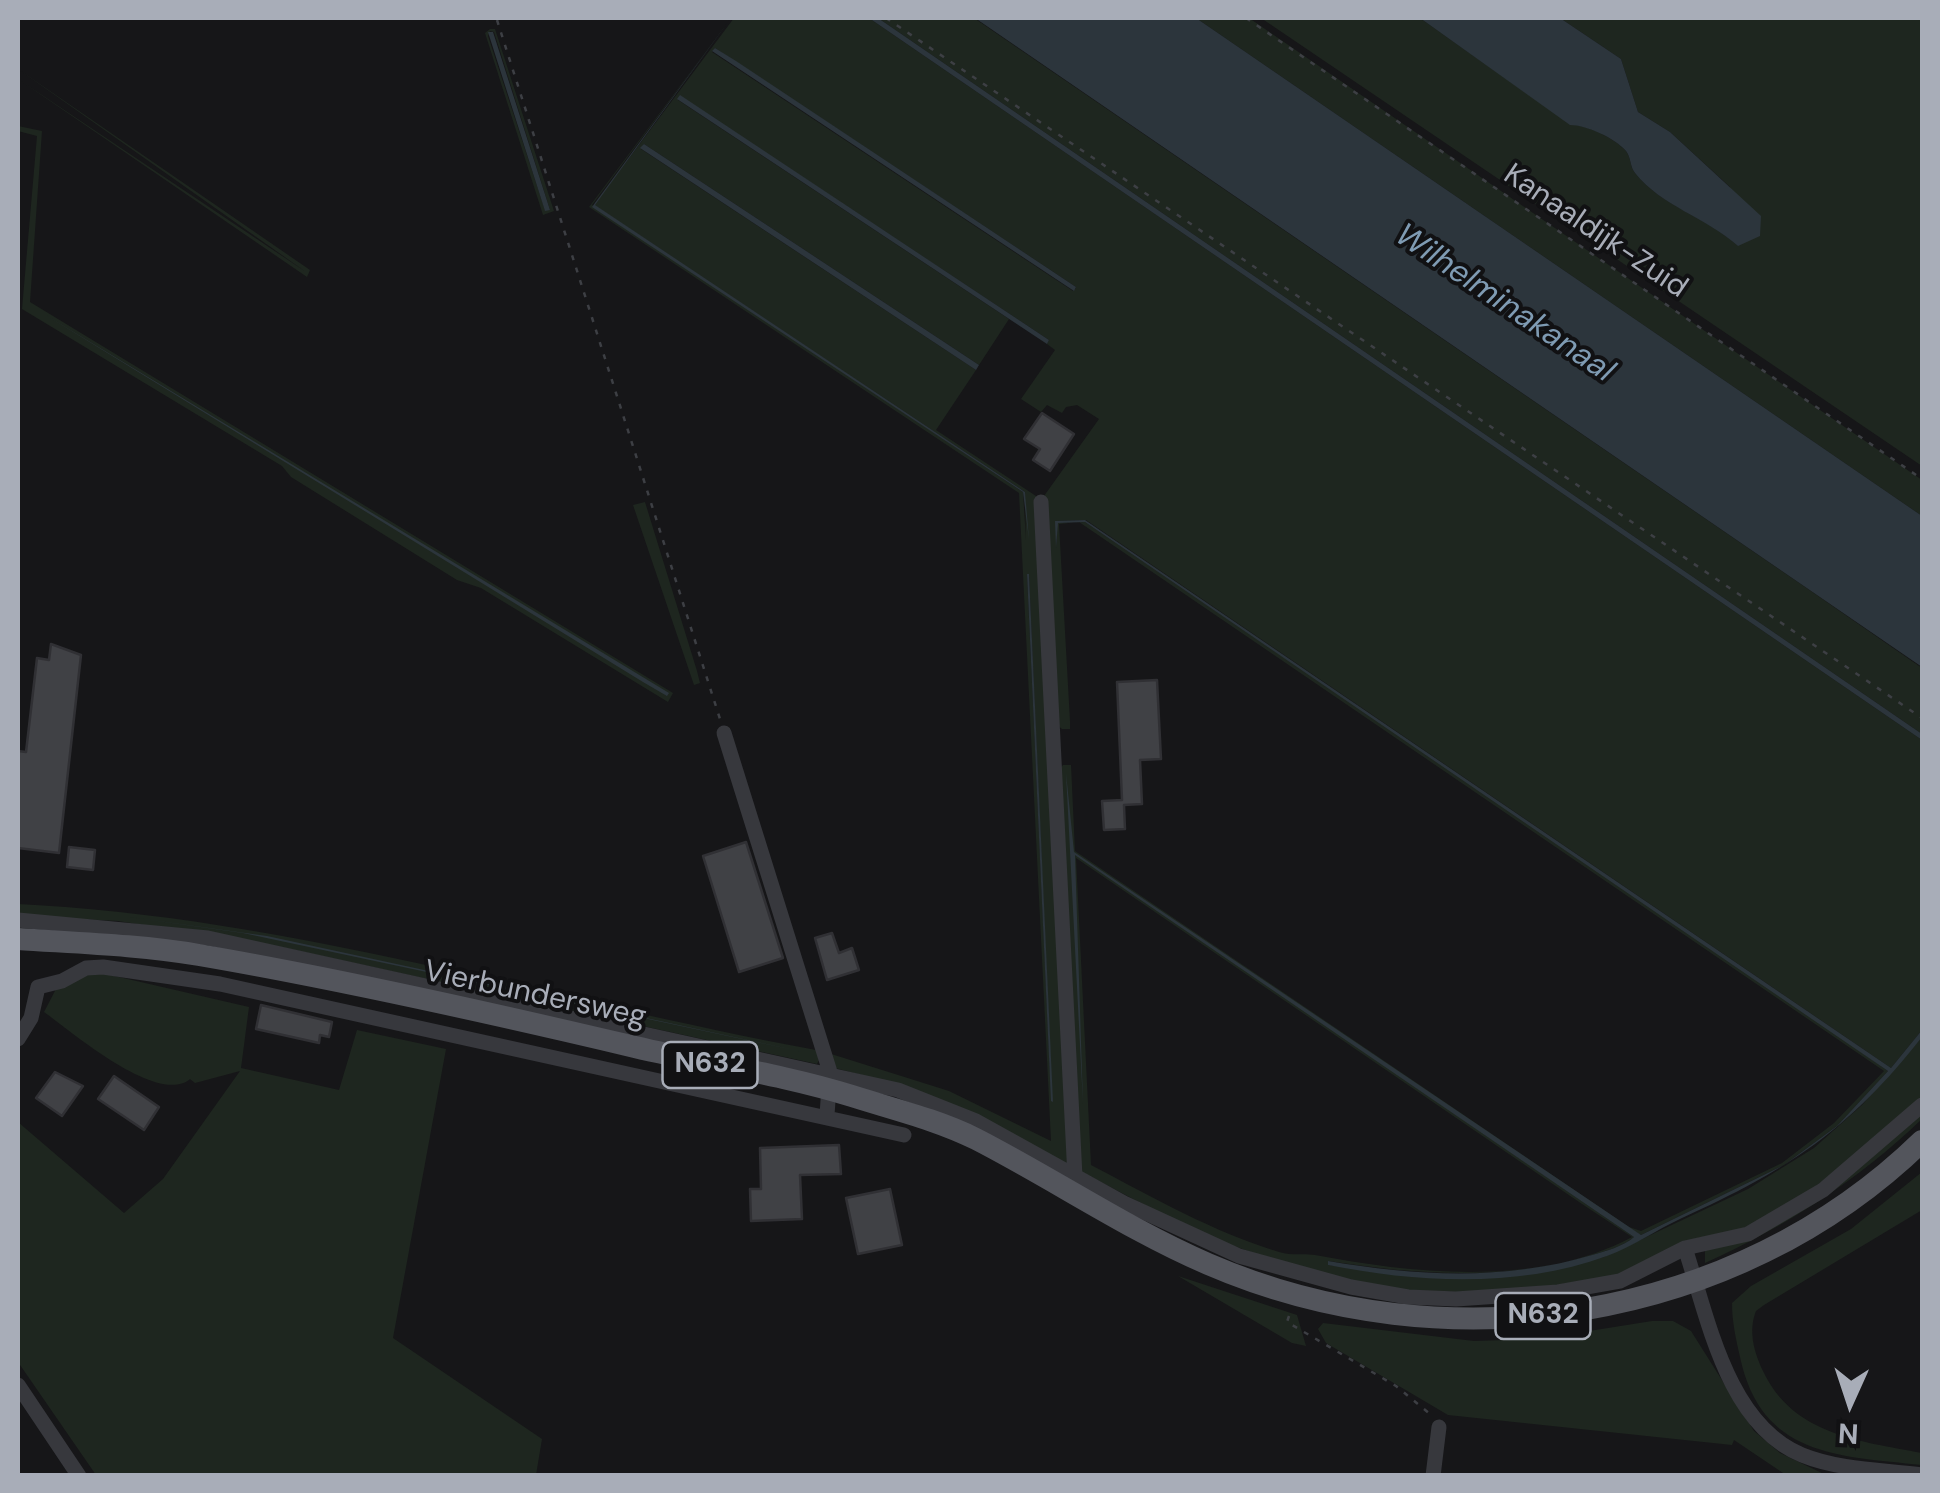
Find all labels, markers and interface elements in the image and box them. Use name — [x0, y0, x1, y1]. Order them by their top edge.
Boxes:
street label: Kanaaldijk-Zuid — [1496, 157, 1694, 307]
water label: Wilhelminakanaal — [1387, 217, 1621, 391]
street label: Vierbundersweg — [421, 954, 649, 1036]
road number: N632 — [662, 1042, 758, 1088]
road number: N632 — [1496, 1293, 1590, 1339]
north arrow — [1800, 1353, 1900, 1453]
text: N — [1837, 1414, 1860, 1452]

